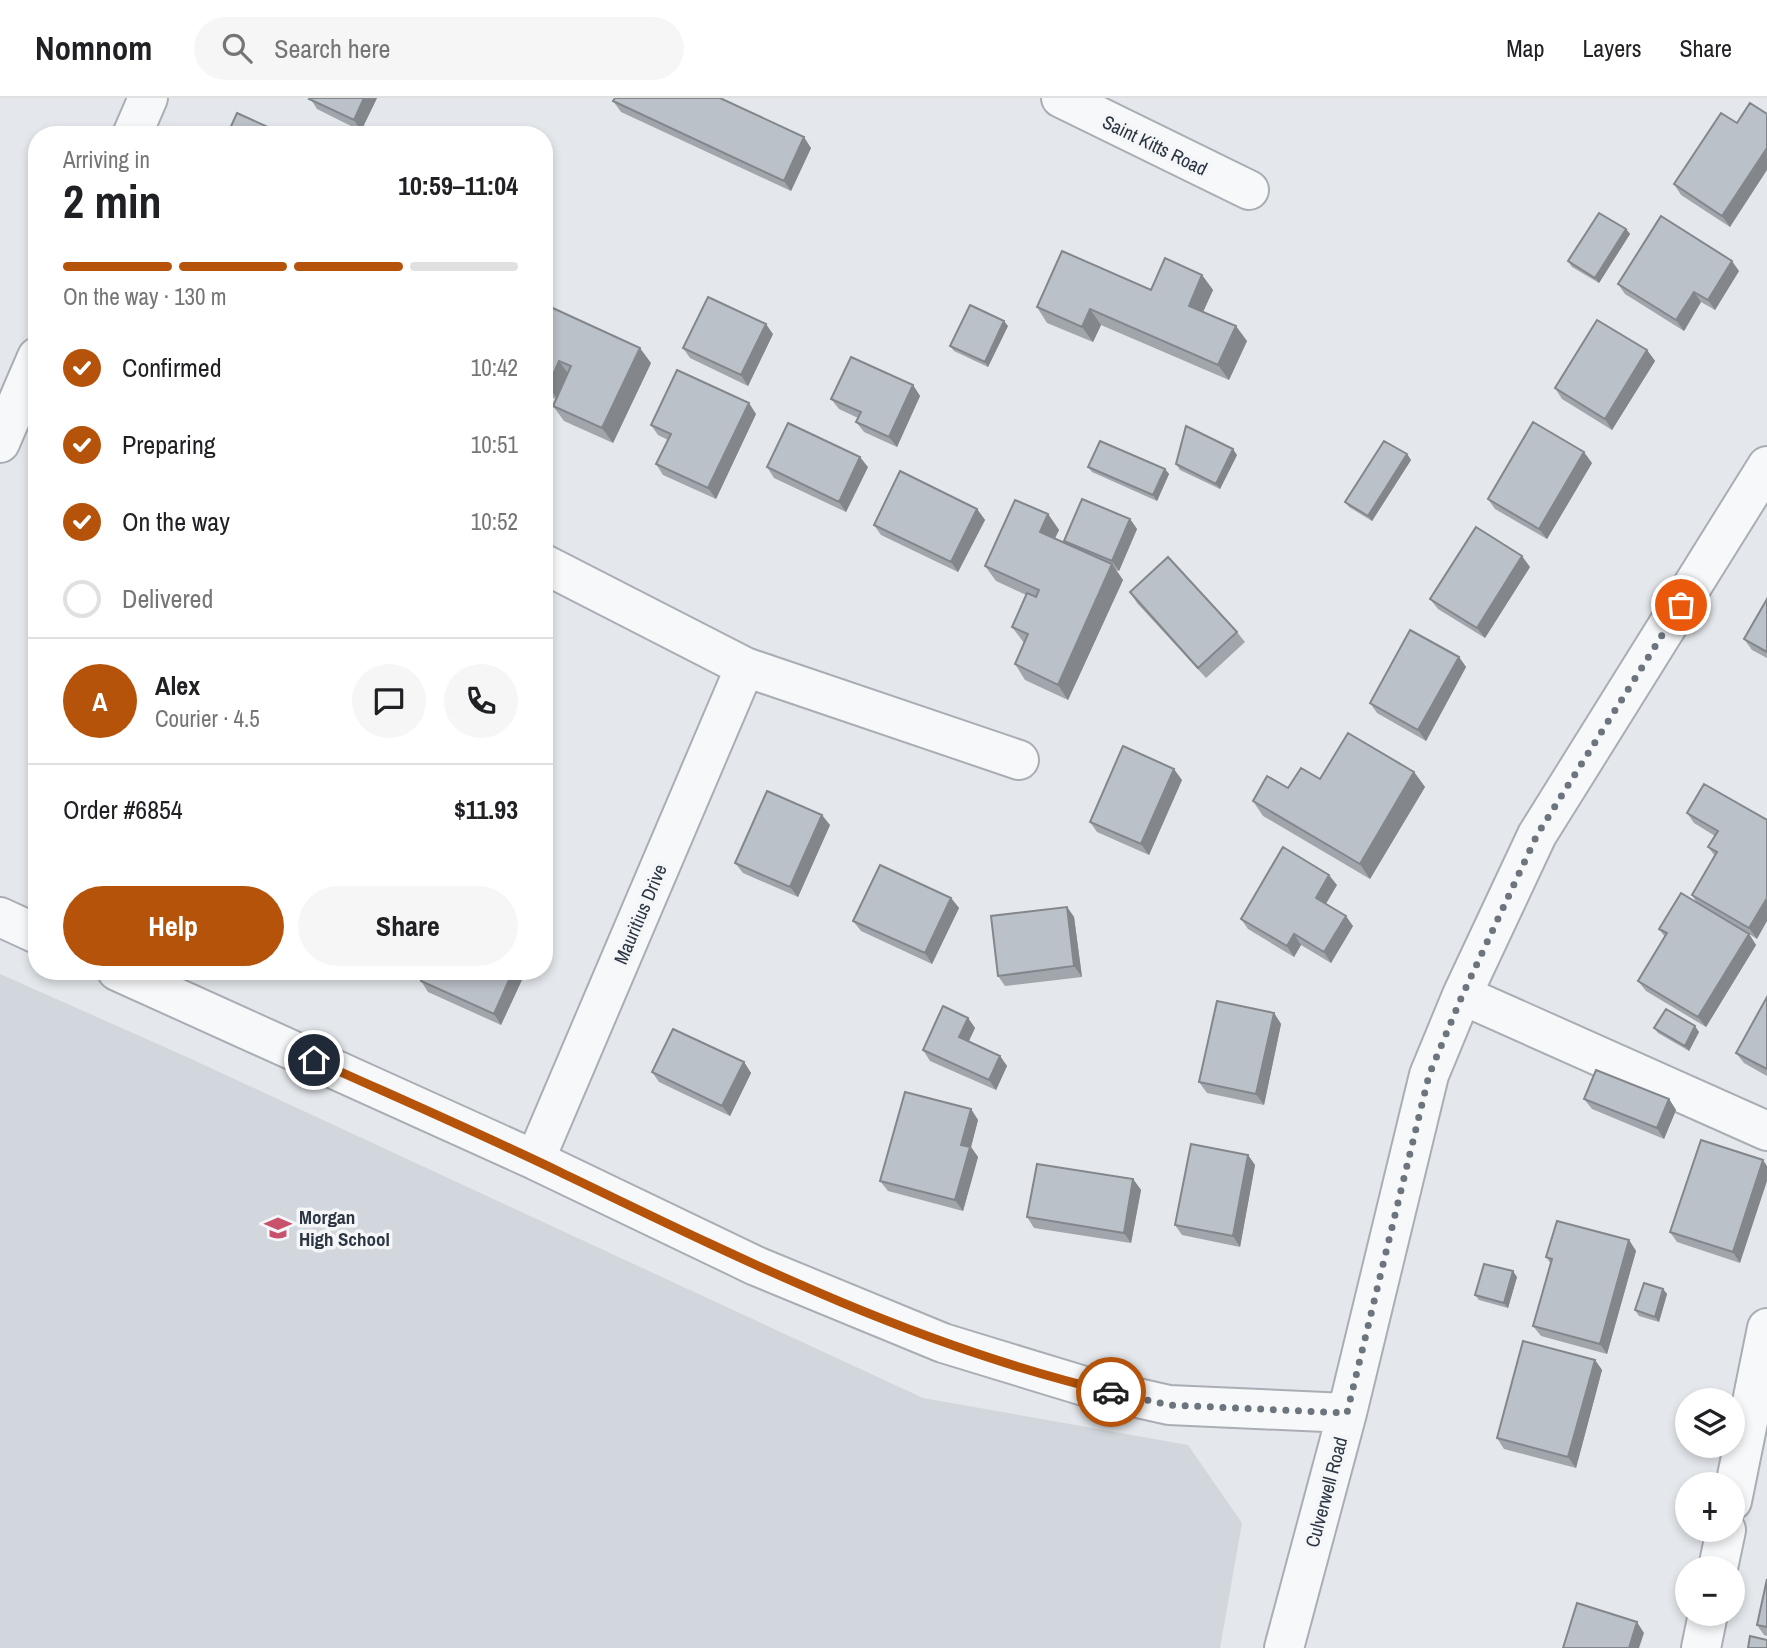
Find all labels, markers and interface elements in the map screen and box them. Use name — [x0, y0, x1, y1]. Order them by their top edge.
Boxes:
search box — [194, 17, 684, 80]
text: Nomnom — [35, 26, 152, 70]
icon: search — [218, 29, 256, 67]
text: Search here — [274, 31, 390, 66]
text: Map — [1506, 32, 1544, 64]
text: Layers — [1582, 32, 1641, 64]
text: Share — [1679, 32, 1732, 64]
street label: Saint Kitts Road — [1098, 108, 1212, 182]
text: Arriving in — [63, 144, 150, 175]
text: 10:59–11:04 — [398, 168, 518, 203]
text: 2 min — [63, 170, 162, 232]
text: On the way · 130 m — [63, 281, 227, 312]
icon: check — [63, 349, 101, 387]
text: Confirmed — [122, 350, 222, 385]
text: 10:42 — [471, 352, 518, 383]
icon: check — [63, 426, 101, 464]
text: Preparing — [122, 427, 216, 462]
text: 10:51 — [471, 429, 518, 460]
icon: check — [63, 503, 101, 541]
text: On the way — [122, 504, 230, 539]
text: 10:52 — [471, 506, 518, 537]
pin — [1651, 575, 1711, 635]
text: Delivered — [122, 581, 213, 616]
icon: bag — [1662, 586, 1700, 624]
button: chat — [352, 664, 426, 738]
button: phone — [444, 664, 518, 738]
text: Alex — [155, 668, 200, 703]
text: A — [92, 684, 108, 719]
text: Courier · 4.5 — [155, 703, 260, 734]
text: Order #6854 — [63, 792, 183, 827]
text: $11.93 — [454, 792, 518, 827]
street label: Mauritius Drive — [607, 860, 673, 968]
button: Help — [63, 886, 284, 966]
button: Share — [298, 886, 518, 966]
pin — [284, 1030, 344, 1090]
icon: home — [295, 1041, 333, 1079]
place label: Morgan High School — [299, 1204, 390, 1252]
school or university icon: Morgan High School — [263, 1213, 293, 1243]
courier — [1076, 1357, 1146, 1427]
icon: car — [1092, 1373, 1130, 1411]
map controls — [1675, 1388, 1745, 1626]
button: layers — [1675, 1388, 1745, 1458]
street label: Culverwell Road — [1299, 1434, 1353, 1550]
button: + — [1675, 1472, 1745, 1542]
button: − — [1675, 1556, 1745, 1626]

